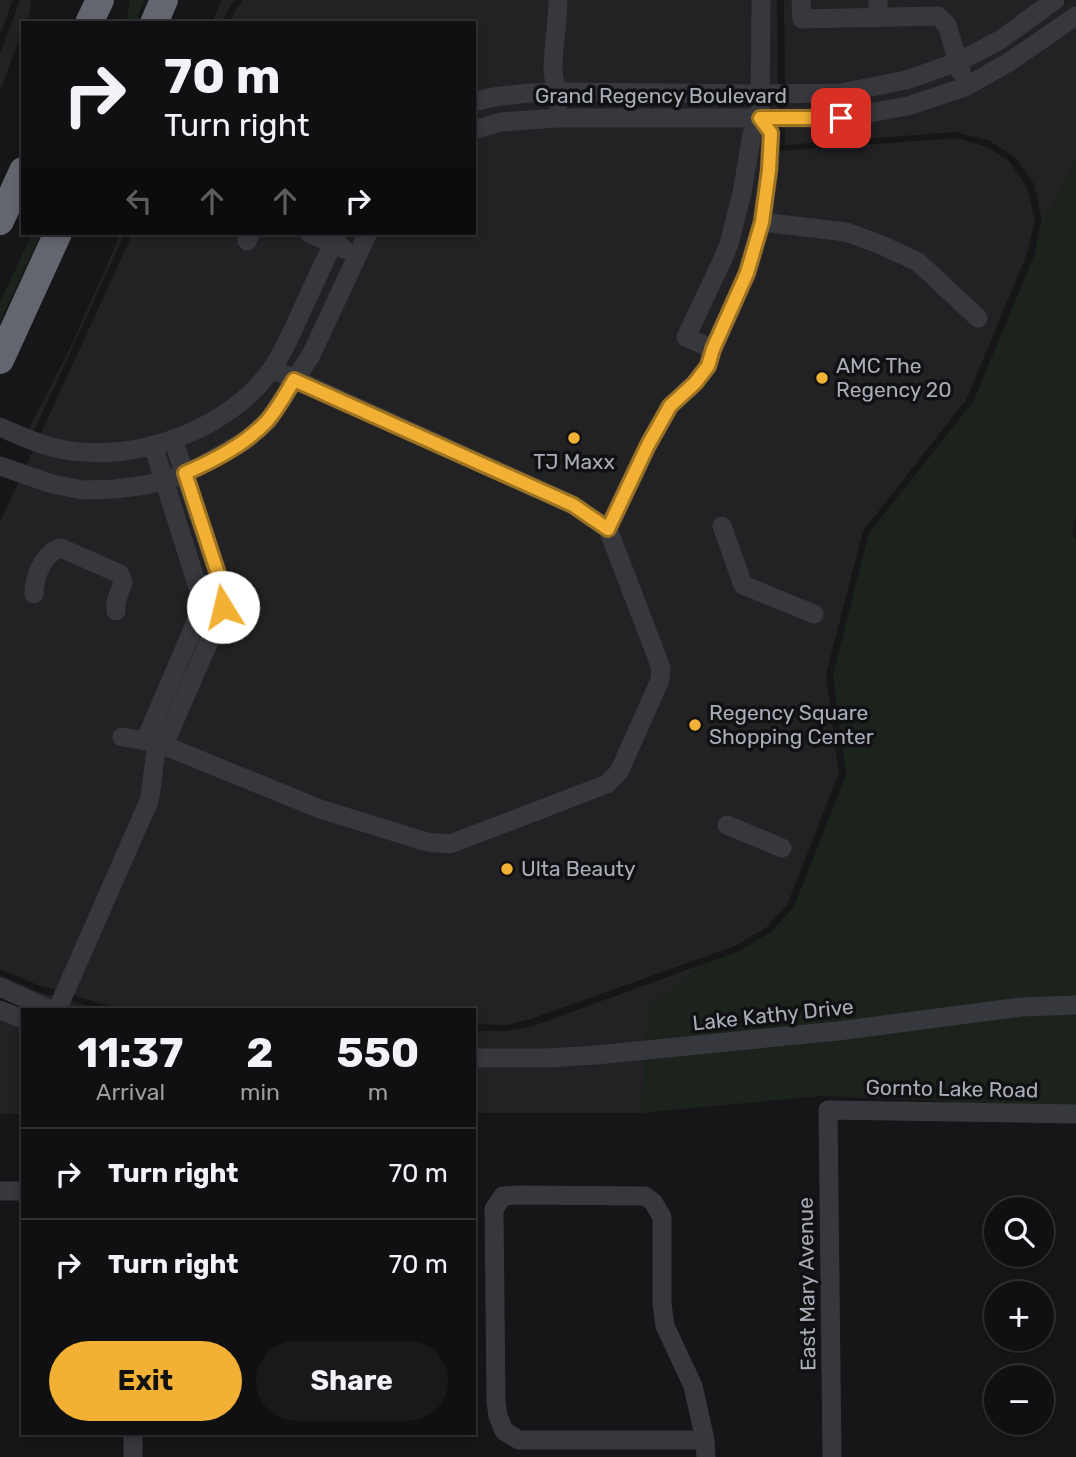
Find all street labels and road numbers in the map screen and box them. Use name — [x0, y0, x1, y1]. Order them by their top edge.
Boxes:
street label: Grand Regency Boulevard — [535, 83, 787, 108]
street label: Lake Kathy Drive — [691, 994, 855, 1035]
street label: Gornto Lake Road — [865, 1074, 1039, 1103]
street label: East Mary Avenue — [792, 1197, 821, 1371]

